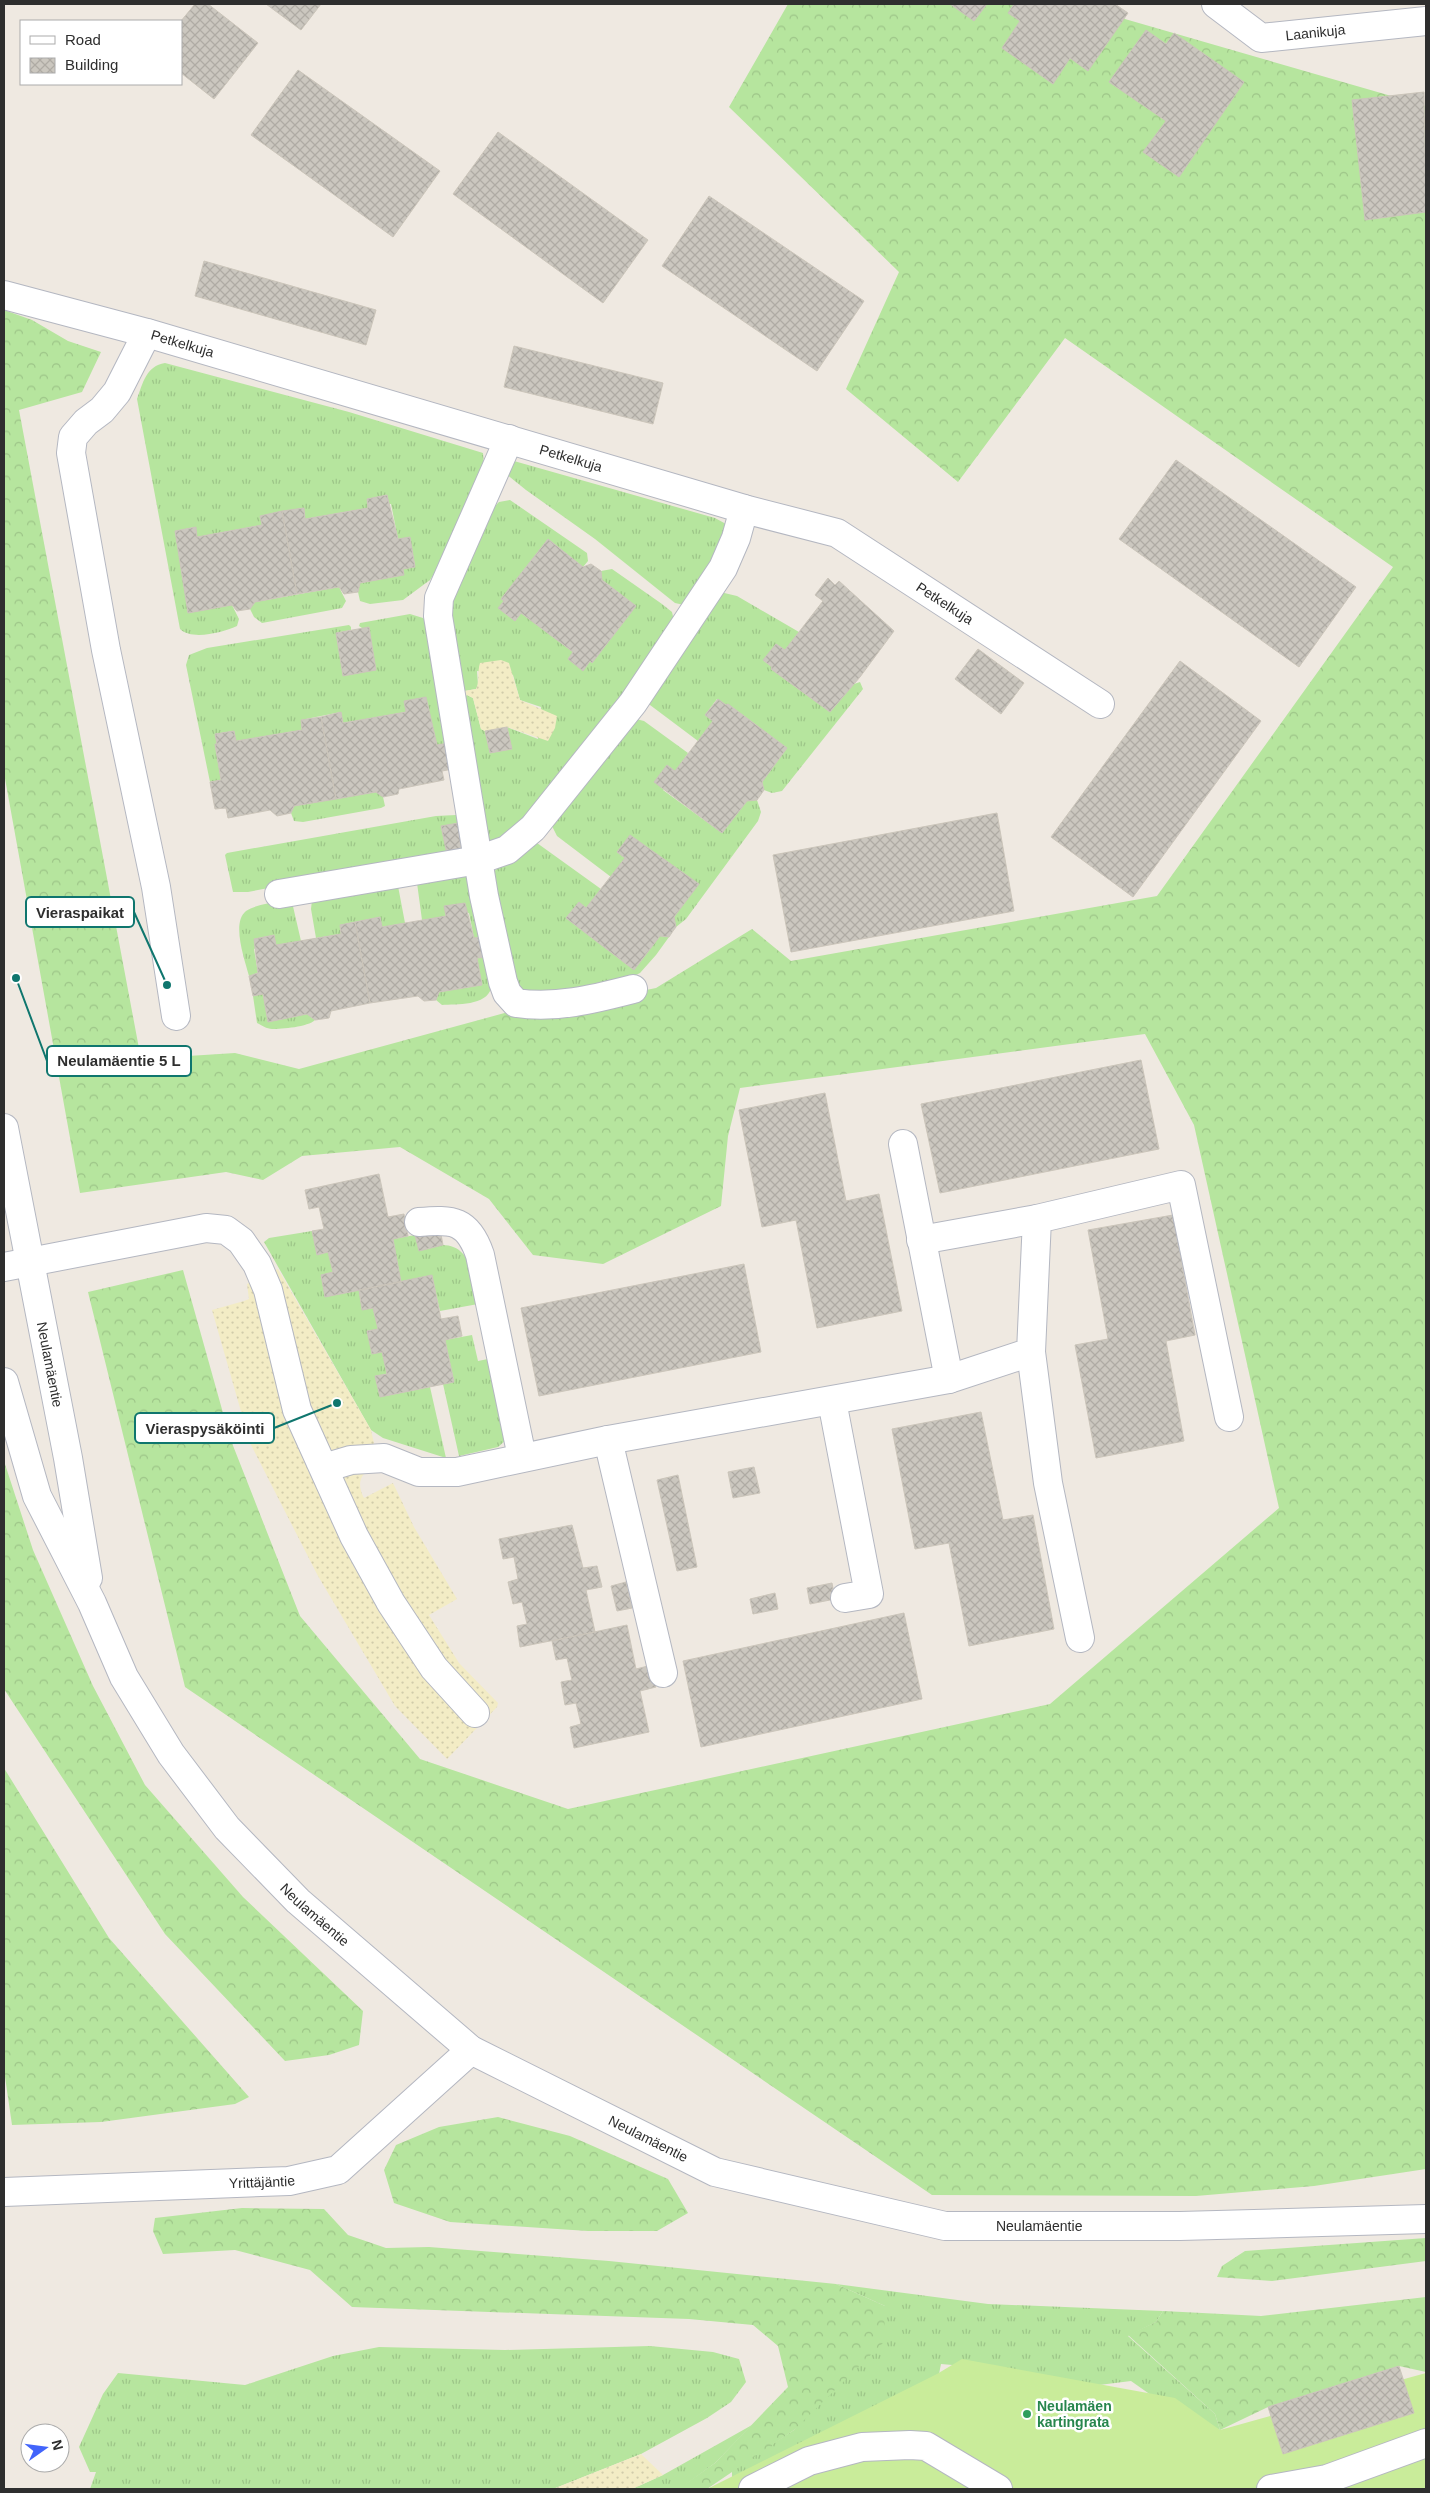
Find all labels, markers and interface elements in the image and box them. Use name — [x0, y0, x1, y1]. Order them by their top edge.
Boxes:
legend — [20, 20, 182, 85]
street label: Laanikuja — [1285, 21, 1346, 43]
text: Road — [65, 31, 101, 48]
text: Building — [65, 56, 118, 73]
street label: Petkelkuja — [149, 327, 216, 360]
street label: Petkelkuja — [538, 441, 604, 475]
street label: Petkelkuja — [913, 579, 976, 628]
callout: Vieraspaikat — [26, 897, 134, 927]
text: Vieraspaikat — [36, 904, 124, 921]
callout: Neulamäentie 5 L — [47, 1046, 191, 1076]
text: Neulamäentie 5 L — [57, 1052, 181, 1069]
street label: Neulamäentie — [34, 1321, 66, 1409]
callout: Vieraspysäköinti — [135, 1413, 274, 1443]
text: Vieraspysäköinti — [146, 1420, 264, 1437]
street label: Neulamäentie — [277, 1880, 352, 1949]
street label: Neulamäentie — [606, 2112, 691, 2165]
street label: Yrittäjäntie — [228, 2172, 297, 2191]
street label: Neulamäentie — [996, 2218, 1083, 2234]
place label: Neulamäen kartingrata — [1037, 2398, 1112, 2430]
marker: Neulamäen kartingrata — [1021, 2408, 1033, 2420]
north arrow — [20, 2423, 70, 2473]
text: N — [49, 2438, 67, 2452]

